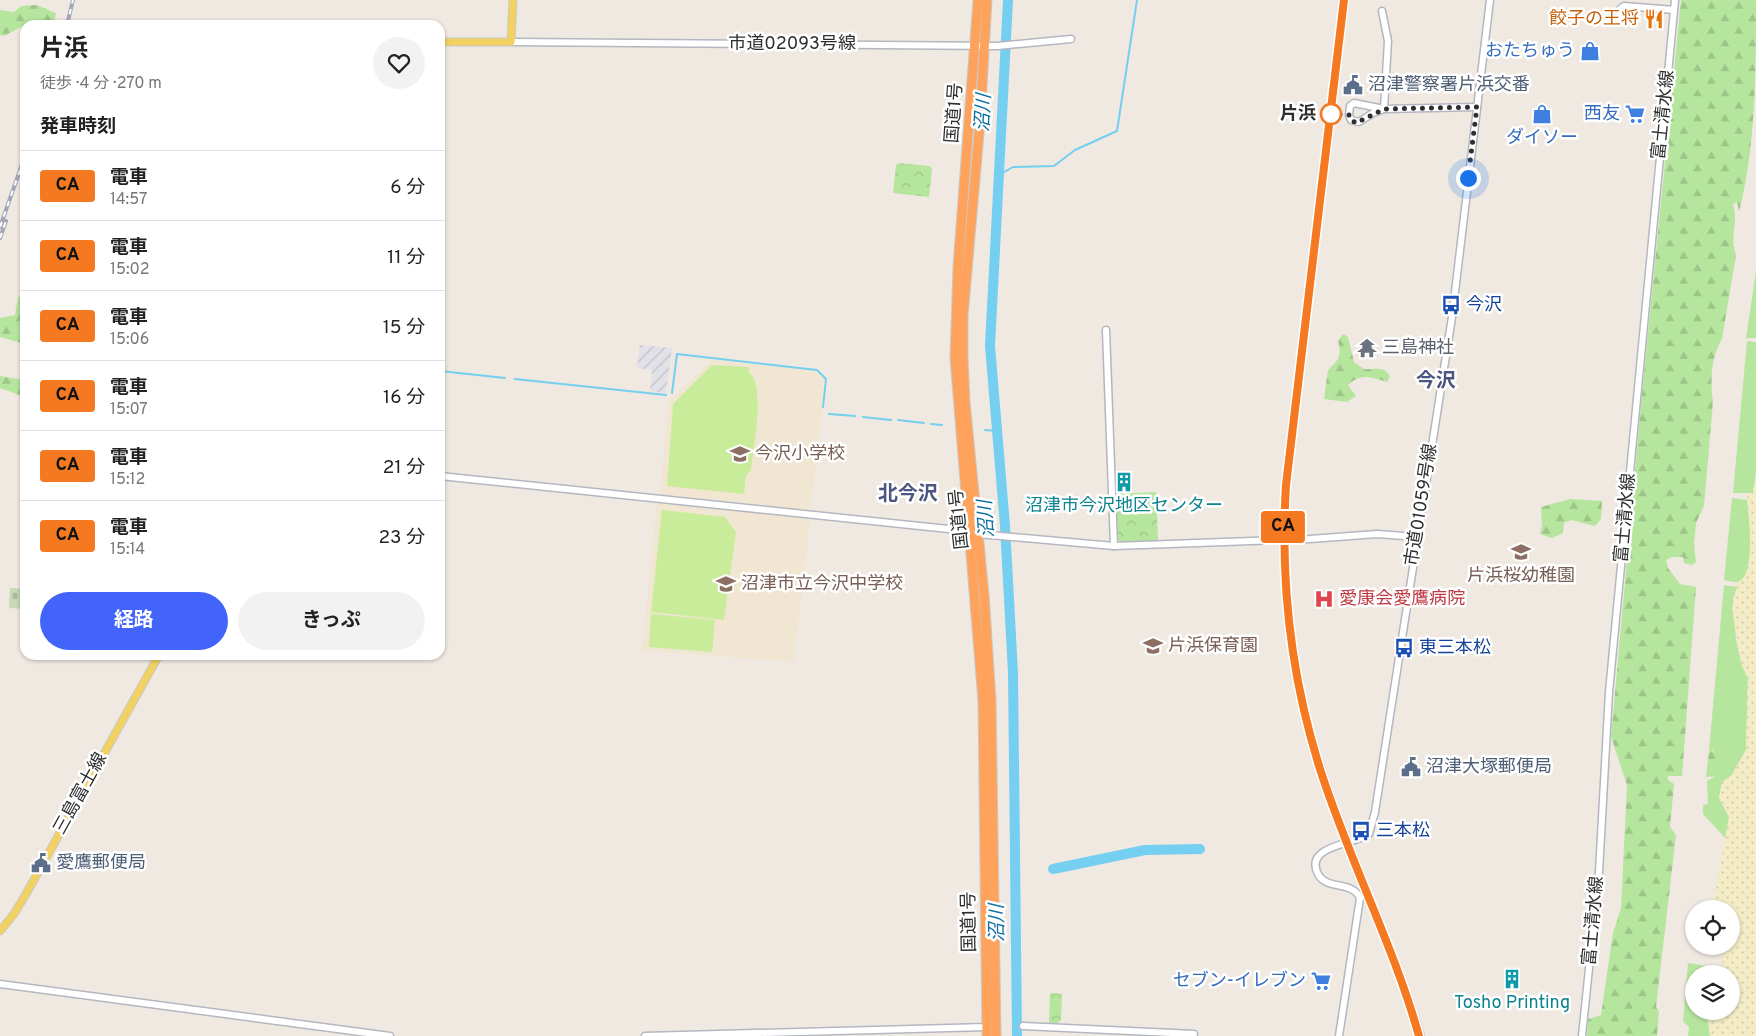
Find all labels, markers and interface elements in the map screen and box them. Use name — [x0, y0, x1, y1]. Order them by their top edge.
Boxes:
place label: 餃子の王将 — [1549, 8, 1639, 31]
restaurant icon: 餃子の王将 — [1643, 8, 1665, 30]
street label: 市道02093号線 — [728, 33, 856, 56]
text: 片浜 — [40, 35, 88, 65]
button: heart — [373, 37, 425, 89]
place label: おたちゅう — [1485, 40, 1575, 63]
shop icon: おたちゅう — [1579, 40, 1601, 62]
street label: 富士清水線 — [1648, 69, 1680, 161]
text: 徒歩 · 4 分 · 270 m — [40, 74, 162, 94]
public building icon: 沼津警察署片浜交番 — [1342, 74, 1364, 96]
place label: 沼津警察署片浜交番 — [1368, 74, 1530, 97]
street label: 国道1号 — [941, 82, 969, 144]
water label: 沼川 — [971, 91, 997, 133]
place label: 片浜 — [1280, 103, 1316, 126]
marker: 片浜 — [1320, 103, 1342, 125]
shop icon: ダイソー — [1531, 103, 1553, 125]
place label: 西友 — [1584, 103, 1620, 126]
supermarket icon: 西友 — [1624, 103, 1646, 125]
text: 発車時刻 — [40, 115, 116, 139]
place label: ダイソー — [1506, 127, 1578, 150]
text: 電車 — [110, 166, 148, 190]
your location — [1456, 166, 1481, 191]
text: CA — [55, 174, 80, 197]
text: 6 分 — [390, 176, 425, 200]
text: 14:57 — [110, 190, 147, 210]
text: 電車 — [110, 236, 148, 260]
text: CA — [55, 244, 80, 267]
text: 11 分 — [387, 246, 425, 270]
text: 15:02 — [110, 260, 150, 280]
bus stop icon: 今沢 — [1440, 294, 1462, 316]
place label: 今沢 — [1466, 294, 1502, 317]
text: 電車 — [110, 306, 148, 330]
text: CA — [55, 314, 80, 337]
text: 15 分 — [383, 316, 425, 340]
text: 15:06 — [110, 330, 149, 350]
temple icon: 三島神社 — [1356, 337, 1378, 359]
place label: 三島神社 — [1382, 337, 1454, 360]
district label: 今沢 — [1416, 369, 1456, 395]
text: 電車 — [110, 376, 148, 400]
text: CA — [55, 384, 80, 407]
text: 16 分 — [383, 386, 425, 410]
text: 15:07 — [110, 400, 148, 420]
street label: 市道01059号線 — [1401, 442, 1443, 568]
school or university icon: 今沢小学校 — [729, 443, 751, 465]
place label: 今沢小学校 — [755, 443, 845, 466]
text: 電車 — [110, 446, 148, 470]
text: CA — [55, 454, 80, 477]
text: 21 分 — [383, 456, 425, 480]
text: 15:12 — [110, 470, 145, 490]
building icon: 沼津市今沢地区センター — [1113, 471, 1135, 493]
street label: 富士清水線 — [1611, 472, 1641, 564]
district label: 北今沢 — [878, 482, 938, 508]
street label: 国道1号 — [945, 488, 975, 550]
place label: 沼津市今沢地区センター — [1025, 495, 1223, 518]
water label: 沼川 — [974, 497, 1000, 539]
line badge: CA — [1260, 511, 1306, 543]
text: CA — [1271, 515, 1295, 538]
text: 電車 — [110, 516, 148, 540]
text: CA — [55, 524, 80, 547]
text: 23 分 — [378, 526, 425, 550]
text: 15:14 — [110, 540, 145, 560]
school or university icon: 片浜桜幼稚園 — [1510, 541, 1532, 563]
place label: 片浜桜幼稚園 — [1467, 565, 1575, 588]
school or university icon: 沼津市立今沢中学校 — [715, 573, 737, 595]
place label: 沼津市立今沢中学校 — [741, 573, 903, 596]
hospital icon: 愛康会愛鷹病院 — [1313, 588, 1335, 610]
place label: 愛康会愛鷹病院 — [1339, 588, 1465, 611]
button: 経路 — [40, 592, 228, 650]
button: きっぷ — [238, 592, 425, 650]
school or university icon: 片浜保育園 — [1142, 635, 1164, 657]
place label: 片浜保育園 — [1168, 635, 1258, 658]
bus stop icon: 東三本松 — [1393, 637, 1415, 659]
place label: 東三本松 — [1419, 637, 1491, 660]
street label: 三島富士線 — [49, 749, 113, 839]
public building icon: 沼津大塚郵便局 — [1400, 756, 1422, 778]
place label: 沼津大塚郵便局 — [1426, 756, 1552, 779]
bus stop icon: 三本松 — [1350, 820, 1372, 842]
place label: 三本松 — [1376, 820, 1430, 843]
public building icon: 愛鷹郵便局 — [30, 852, 52, 874]
place label: 愛鷹郵便局 — [56, 852, 146, 875]
street label: 富士清水線 — [1579, 875, 1609, 967]
street label: 国道1号 — [958, 891, 982, 953]
map controls — [1685, 900, 1740, 1020]
button: locate — [1685, 900, 1740, 955]
water label: 沼川 — [986, 902, 1010, 942]
button: layers — [1685, 965, 1740, 1020]
building icon: Tosho Printing — [1501, 968, 1523, 990]
place label: セブン-イレブン — [1173, 970, 1306, 993]
supermarket icon: セブン-イレブン — [1310, 970, 1332, 992]
place label: Tosho Printing — [1454, 992, 1570, 1015]

